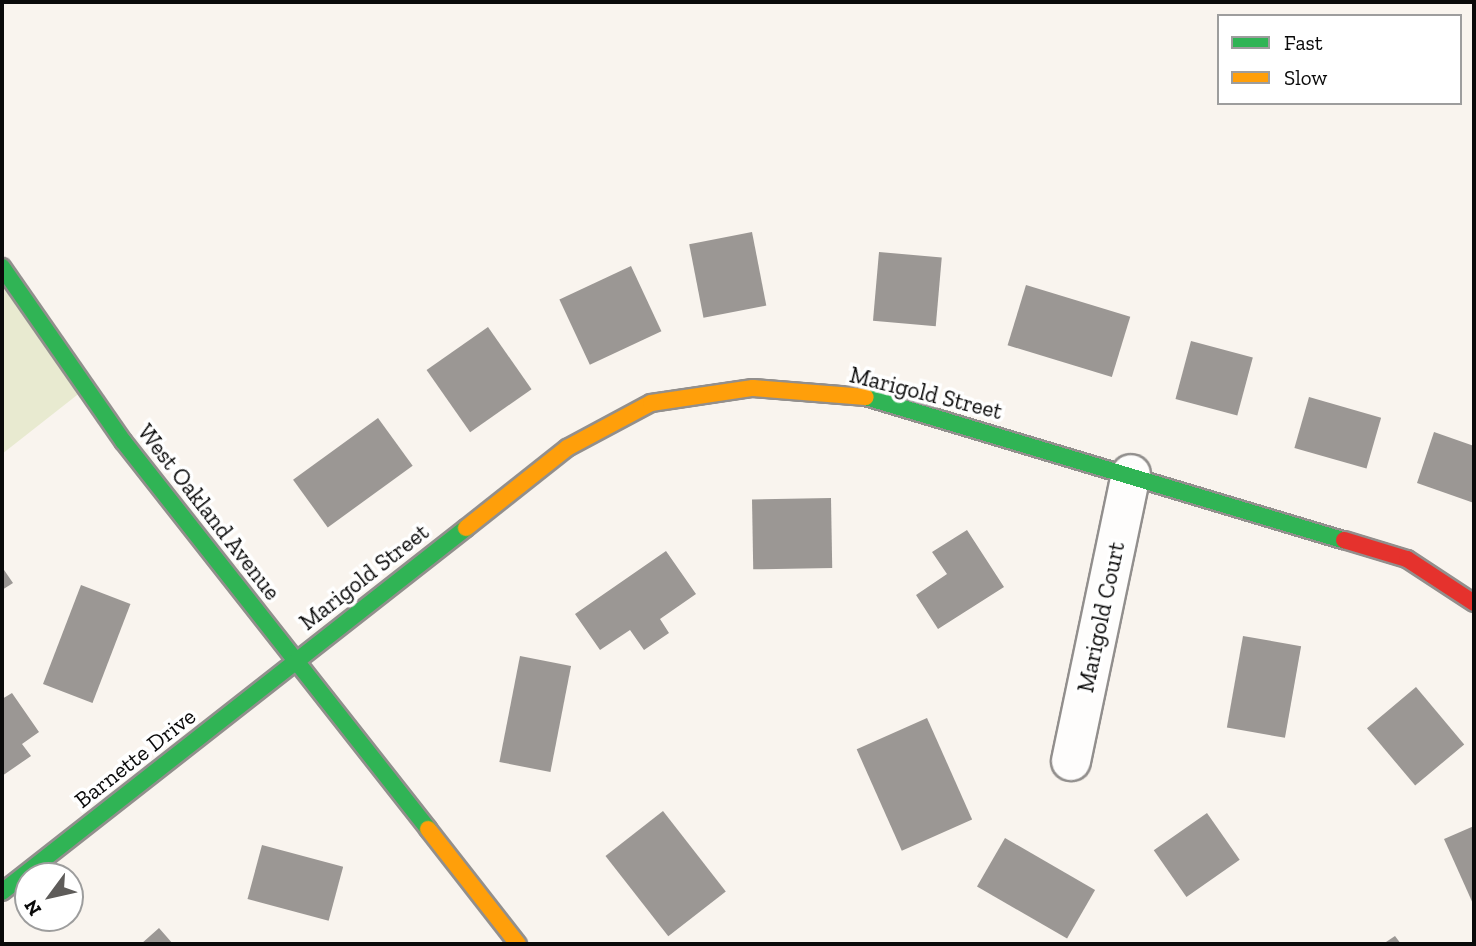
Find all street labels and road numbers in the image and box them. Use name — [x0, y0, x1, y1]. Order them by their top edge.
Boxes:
street label: Marigold Street — [847, 361, 1005, 425]
street label: West Oakland Avenue — [132, 418, 286, 606]
street label: Marigold Street — [294, 518, 434, 636]
street label: Marigold Court — [1072, 539, 1130, 695]
street label: Barnette Drive — [69, 702, 201, 814]

